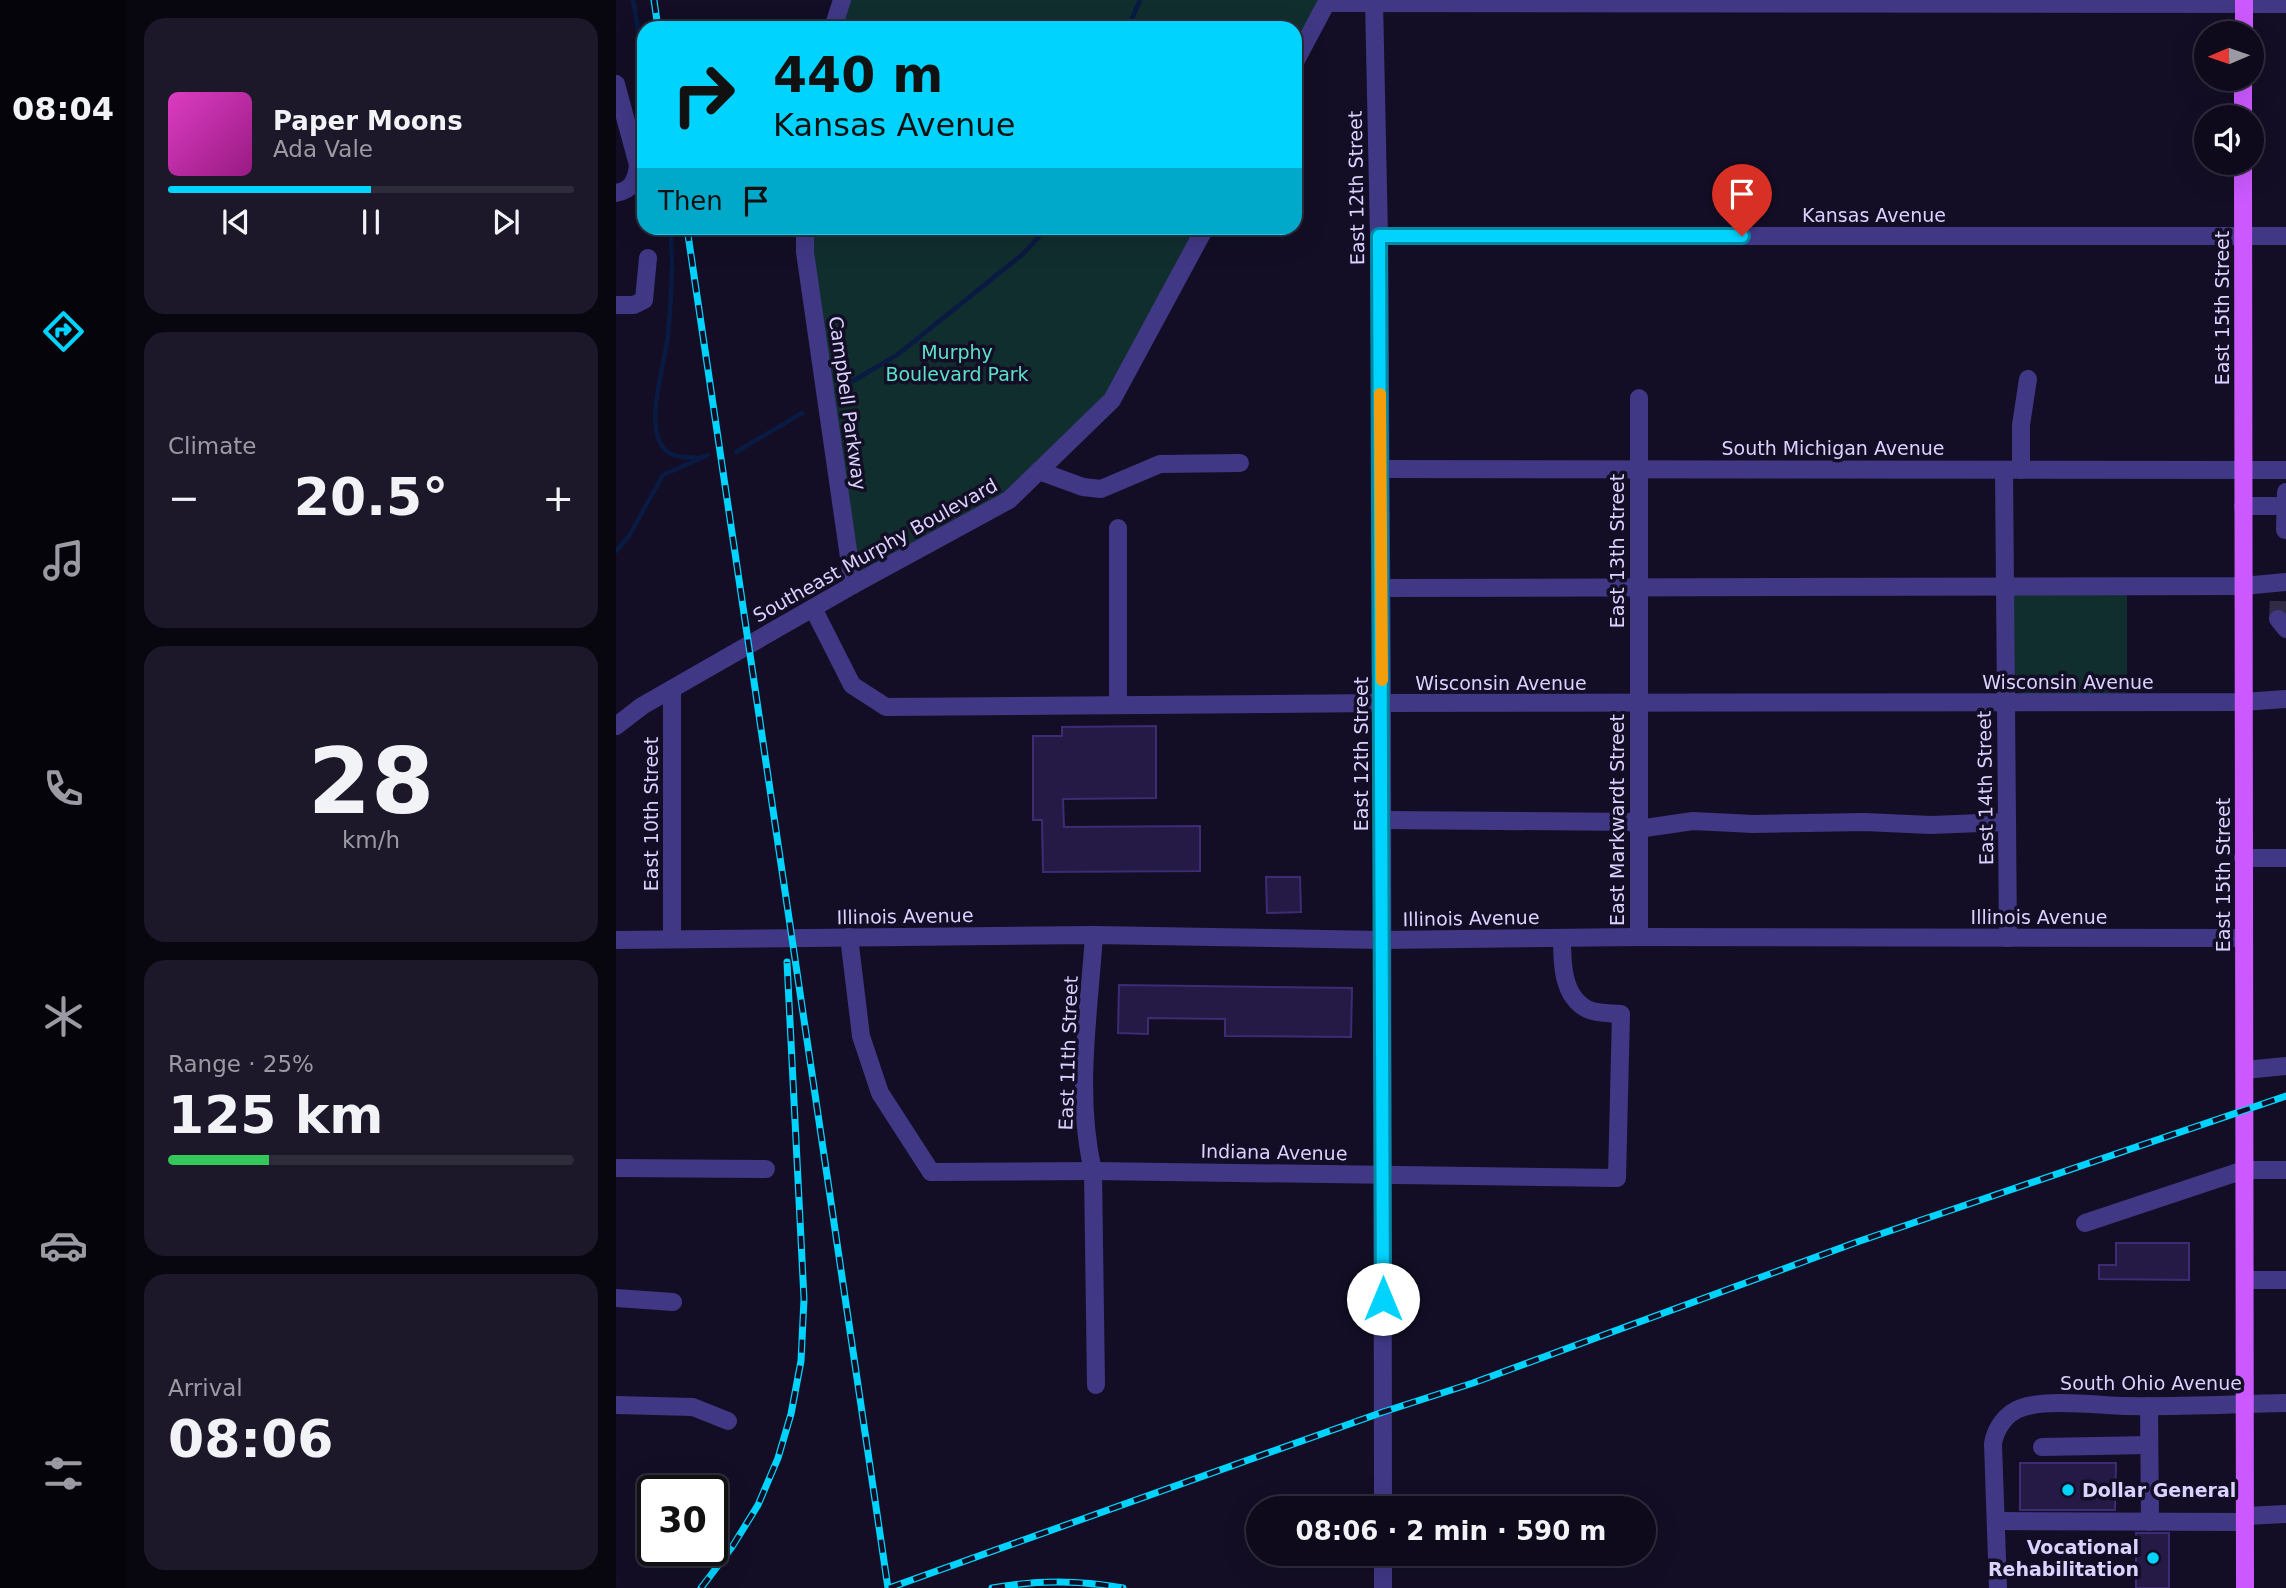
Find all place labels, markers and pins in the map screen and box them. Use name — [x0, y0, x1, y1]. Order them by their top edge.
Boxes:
pin — [1712, 164, 1772, 236]
place label: Dollar General — [2082, 1479, 2236, 1501]
marker: Dollar General — [2060, 1482, 2076, 1498]
place label: Vocational Rehabilitation — [1988, 1536, 2139, 1580]
marker: Vocational Rehabilitation — [2145, 1550, 2161, 1566]

